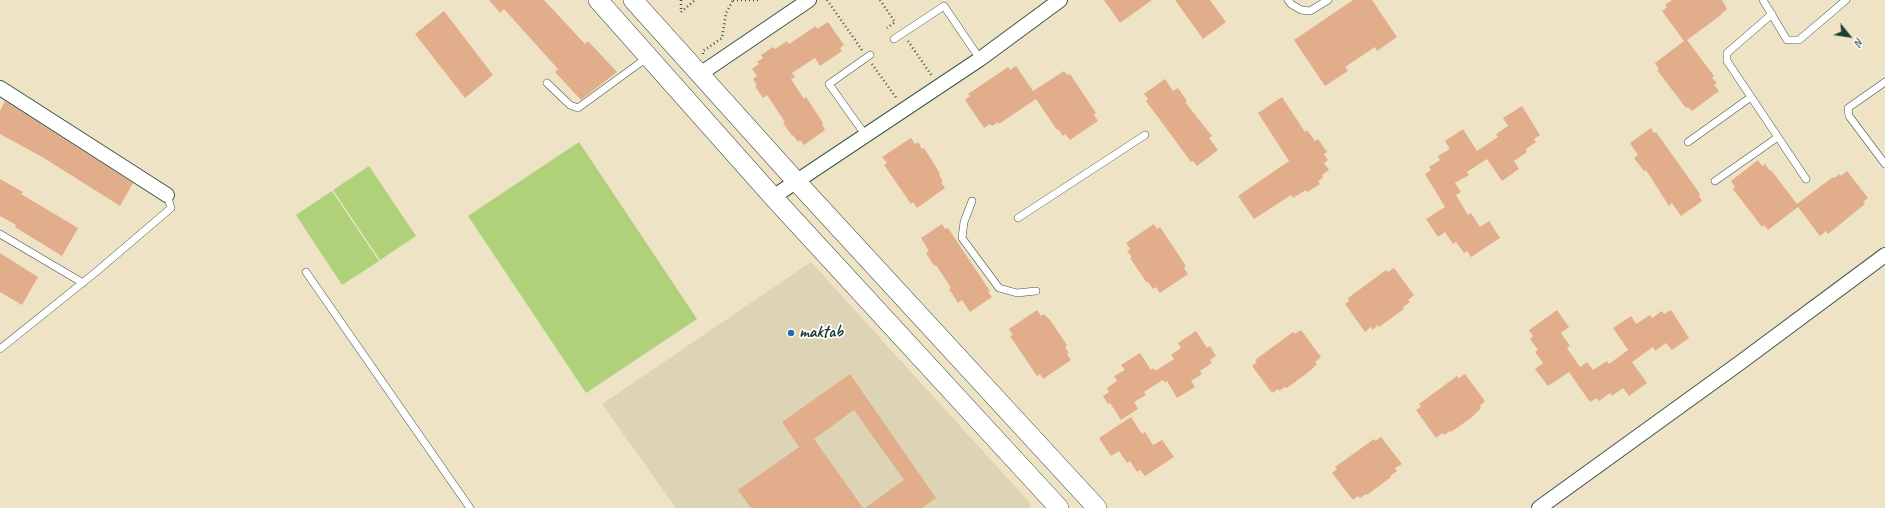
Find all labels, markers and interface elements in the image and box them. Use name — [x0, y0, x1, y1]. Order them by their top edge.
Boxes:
north arrow — [1829, 16, 1869, 56]
text: N — [1852, 36, 1867, 48]
place label: maktab — [799, 323, 843, 343]
marker: maktab — [786, 328, 796, 338]

